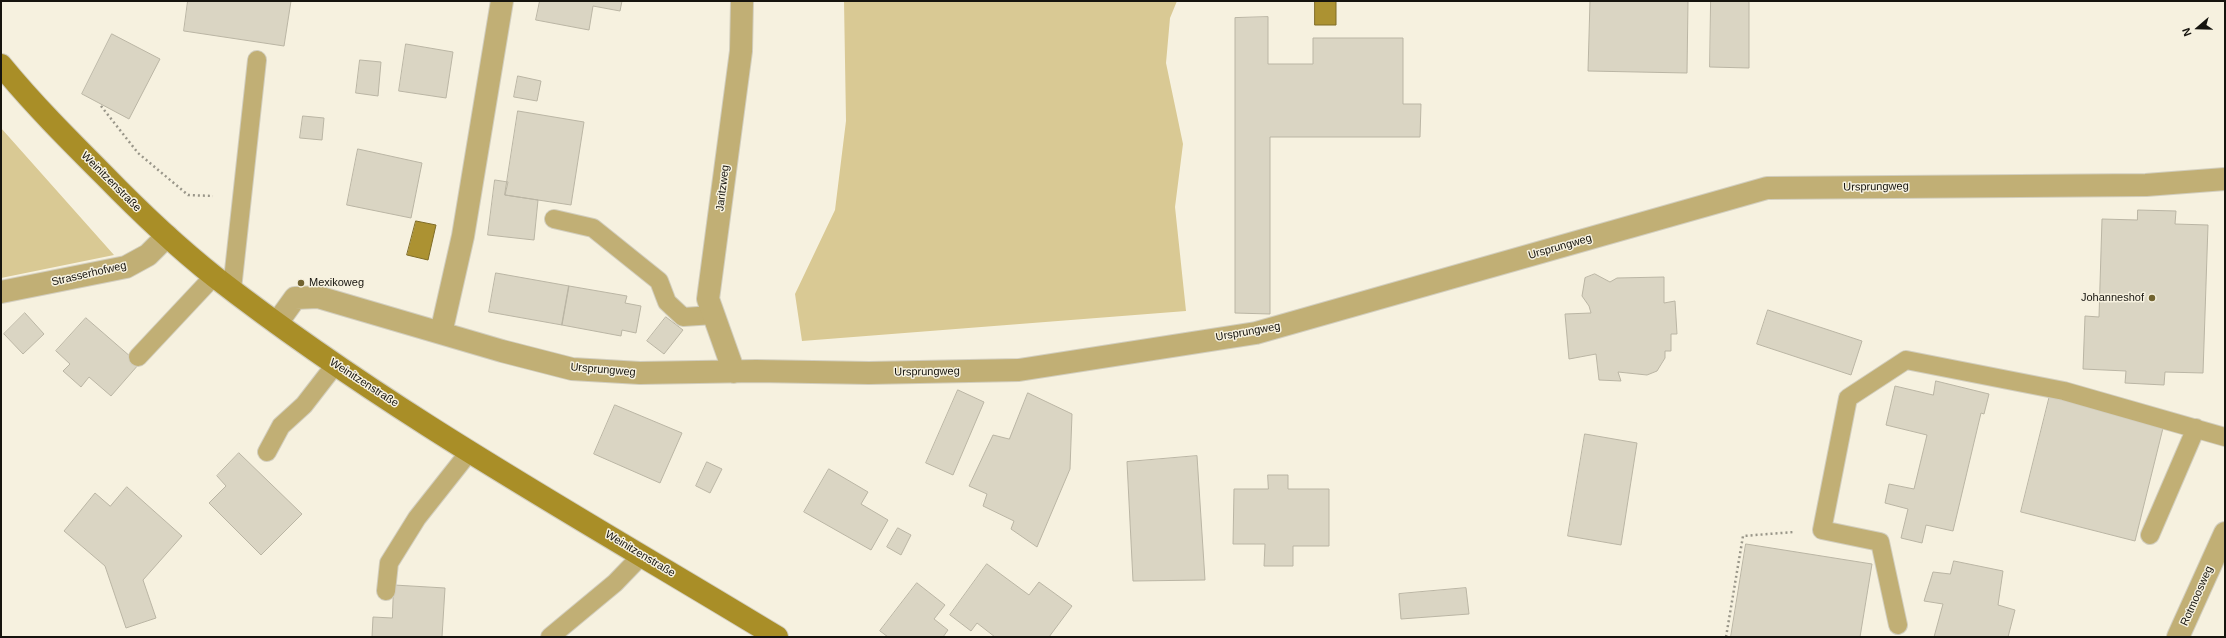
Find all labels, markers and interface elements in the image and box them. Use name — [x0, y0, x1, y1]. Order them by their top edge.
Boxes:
north arrow — [2178, 8, 2218, 48]
text: N — [2180, 26, 2194, 38]
street label: Weinitzenstraße — [78, 149, 144, 215]
street label: Jaritzweg — [714, 164, 732, 212]
street label: Ursprungweg — [1843, 180, 1909, 194]
street label: Ursprungweg — [1527, 232, 1593, 262]
street label: Strasserhofweg — [50, 259, 128, 289]
place label: Mexikoweg — [309, 276, 364, 290]
marker: Mexikoweg — [296, 278, 306, 288]
place label: Johanneshof — [2081, 291, 2144, 305]
marker: Johanneshof — [2147, 293, 2157, 303]
street label: Ursprungweg — [1215, 320, 1281, 344]
street label: Weinitzenstraße — [327, 356, 401, 410]
street label: Ursprungweg — [570, 361, 636, 379]
street label: Ursprungweg — [894, 365, 960, 379]
street label: Weinitzenstraße — [603, 528, 677, 580]
street label: Rotmoosweg — [2178, 564, 2216, 628]

